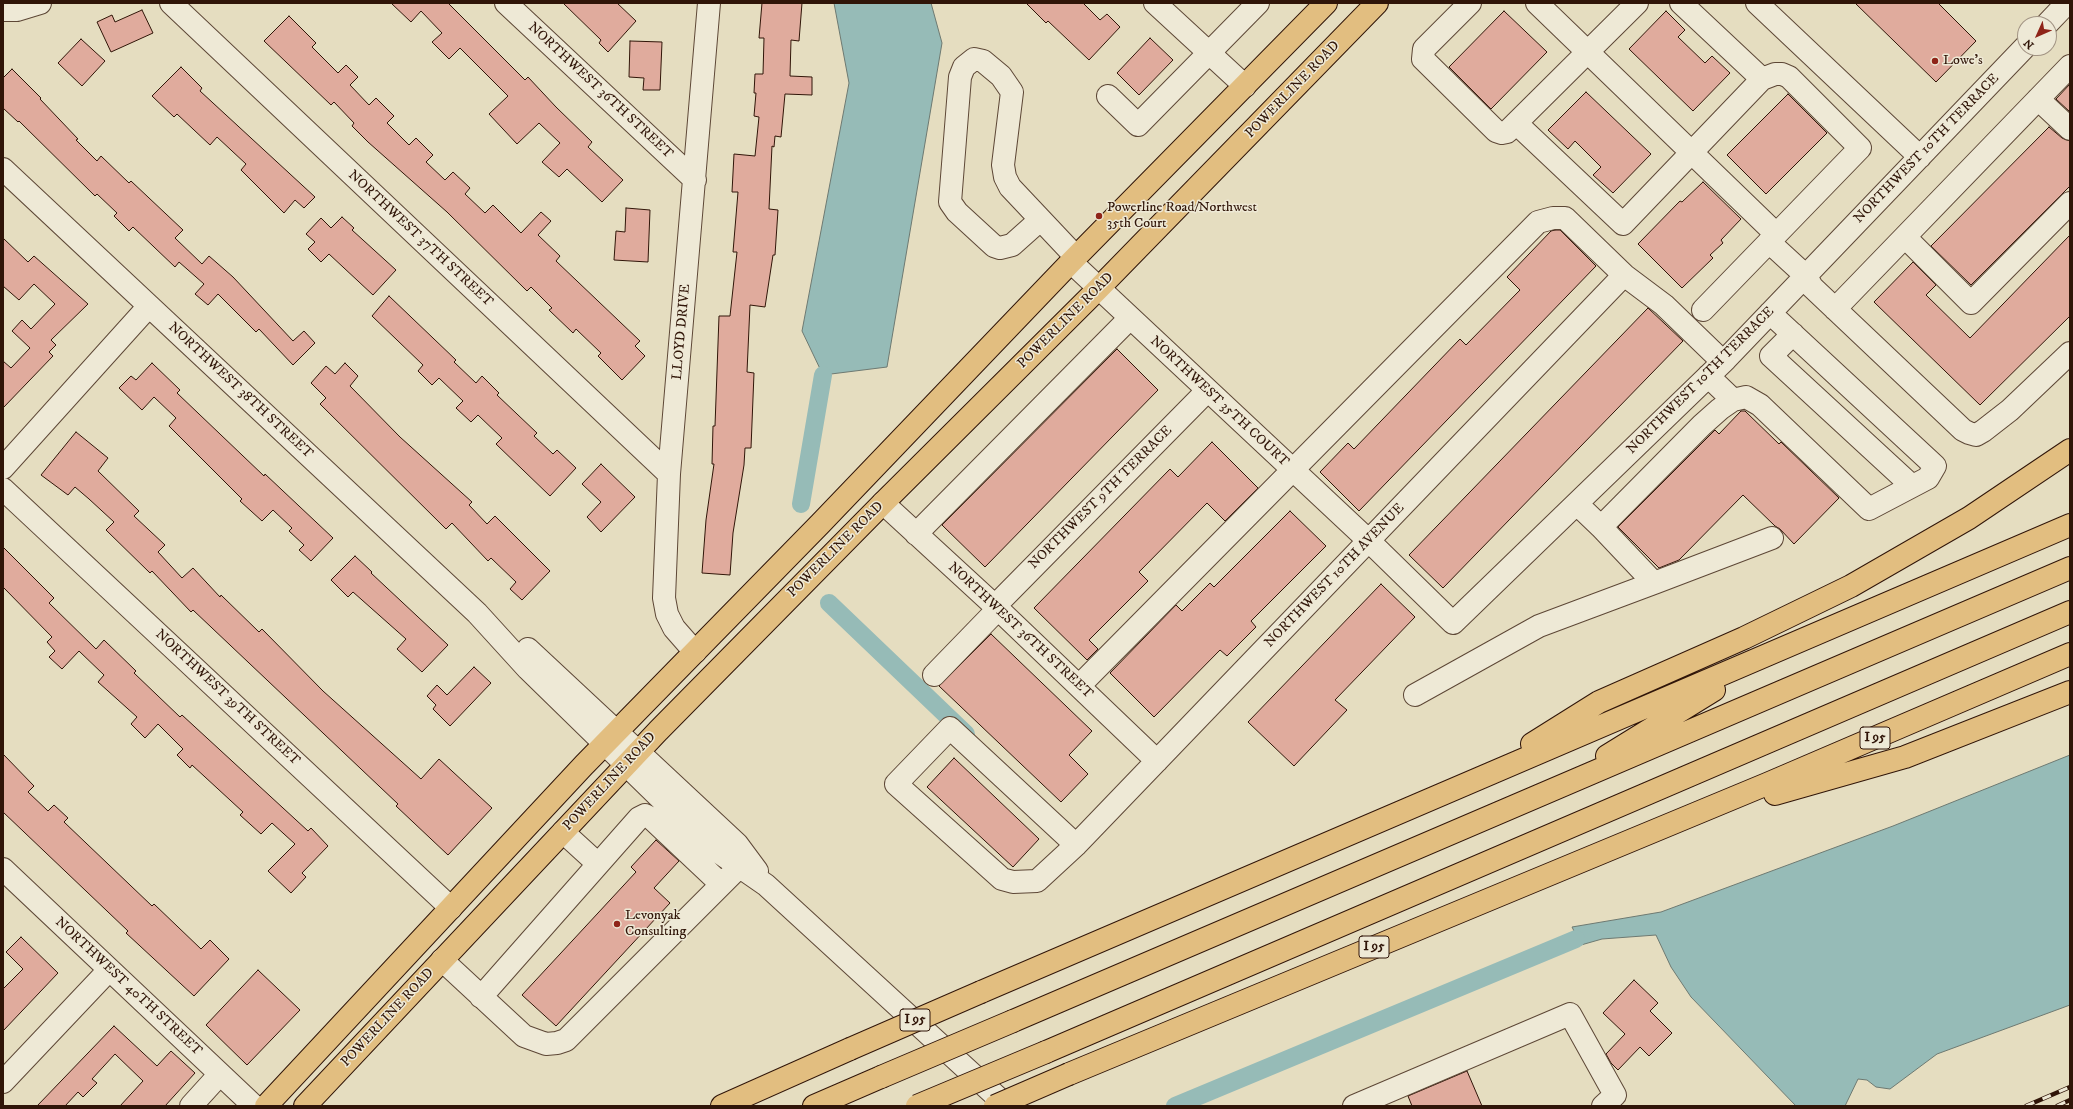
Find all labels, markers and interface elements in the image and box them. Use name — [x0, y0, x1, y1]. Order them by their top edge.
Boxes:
north arrow — [2017, 16, 2057, 56]
street label: NORTHWEST 36TH STREET — [524, 19, 676, 163]
text: N — [2021, 36, 2037, 52]
street label: POWERLINE ROAD — [1242, 38, 1344, 142]
place label: Lowe's — [1943, 53, 1983, 69]
marker: Lowe's — [1930, 56, 1940, 66]
street label: NORTHWEST 10TH TERRACE — [1851, 71, 2003, 227]
street label: NORTHWEST 37TH STREET — [344, 167, 496, 311]
place label: Powerline Road/Northwest 35th Court — [1107, 200, 1257, 232]
marker: Powerline Road/Northwest 35th Court — [1094, 211, 1104, 221]
street label: POWERLINE ROAD — [1015, 270, 1117, 372]
street label: LLOYD DRIVE — [669, 283, 695, 381]
street label: NORTHWEST 10TH TERRACE — [1624, 304, 1778, 458]
street label: NORTHWEST 38TH STREET — [164, 319, 316, 463]
street label: NORTHWEST 35TH COURT — [1146, 333, 1292, 471]
street label: NORTHWEST 9TH TERRACE — [1026, 423, 1176, 573]
street label: POWERLINE ROAD — [785, 499, 887, 601]
street label: NORTHWEST 10TH AVENUE — [1262, 500, 1408, 652]
street label: NORTHWEST 36TH STREET — [944, 559, 1096, 703]
street label: NORTHWEST 39TH STREET — [151, 626, 303, 770]
road number: I 95 — [1860, 727, 1890, 749]
street label: POWERLINE ROAD — [560, 729, 660, 835]
place label: Levonyak Consulting — [625, 908, 686, 940]
street label: NORTHWEST 40TH STREET — [51, 914, 205, 1060]
marker: Levonyak Consulting — [612, 919, 622, 929]
road number: I 95 — [1359, 936, 1389, 958]
street label: POWERLINE ROAD — [338, 965, 438, 1071]
road number: I 95 — [900, 1009, 930, 1031]

